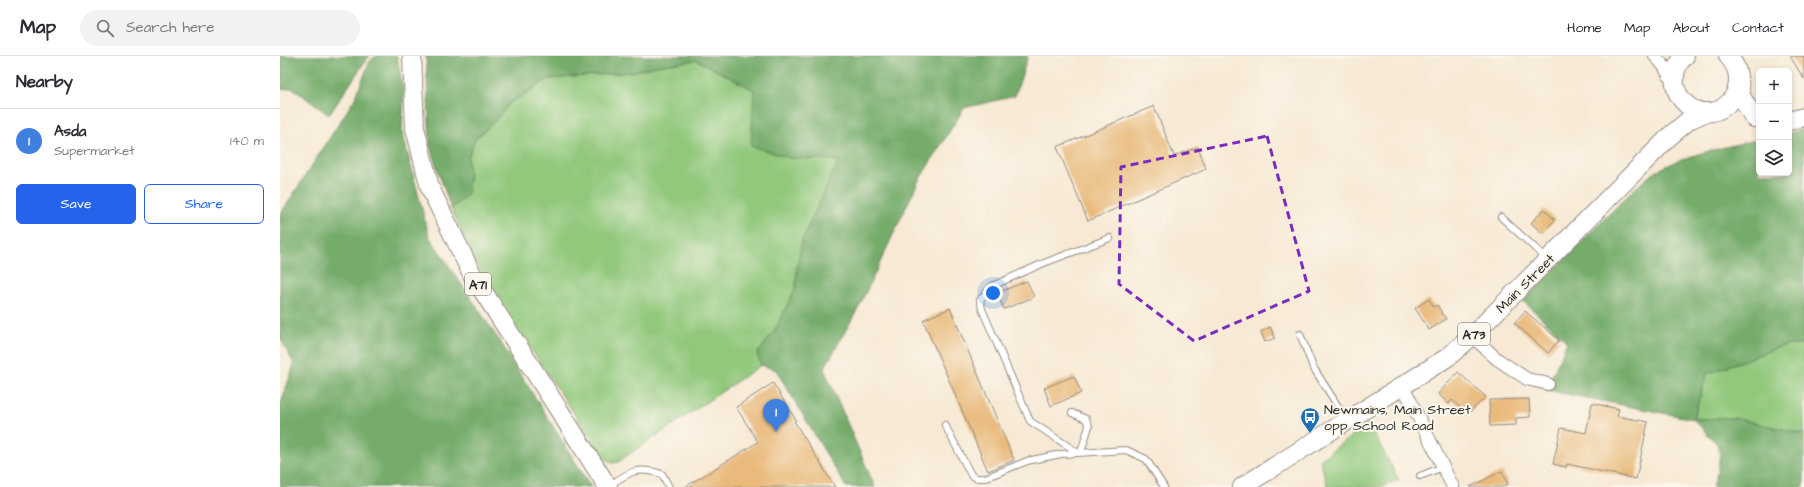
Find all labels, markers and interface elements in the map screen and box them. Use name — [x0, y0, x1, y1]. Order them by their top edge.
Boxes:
search box — [80, 10, 360, 46]
text: Map — [20, 14, 56, 41]
icon: search — [94, 17, 116, 39]
text: Search here — [126, 17, 215, 38]
text: Home — [1567, 18, 1602, 38]
text: Map — [1624, 18, 1650, 38]
text: About — [1672, 18, 1710, 38]
text: Contact — [1732, 18, 1784, 38]
map controls — [1756, 68, 1792, 176]
button: + — [1756, 68, 1792, 104]
text: Nearby — [16, 70, 73, 94]
button: − — [1756, 104, 1792, 140]
text: Asda — [54, 121, 86, 142]
text: 1 — [28, 132, 30, 150]
text: 140 m — [230, 132, 264, 150]
button: layers — [1756, 140, 1792, 176]
text: Supermarket — [54, 142, 135, 160]
button: Save — [16, 184, 136, 224]
button: Share — [144, 184, 264, 224]
street label: Main Street — [1492, 249, 1560, 318]
road number: A71 — [465, 273, 491, 295]
your location — [983, 283, 1003, 303]
road number: A73 — [1458, 323, 1490, 345]
pin: 1 — [763, 399, 789, 432]
place label: Newmains, Main Street opp School Road — [1324, 400, 1471, 436]
bus stop icon: Newmains, Main Street opp School Road — [1299, 406, 1321, 434]

